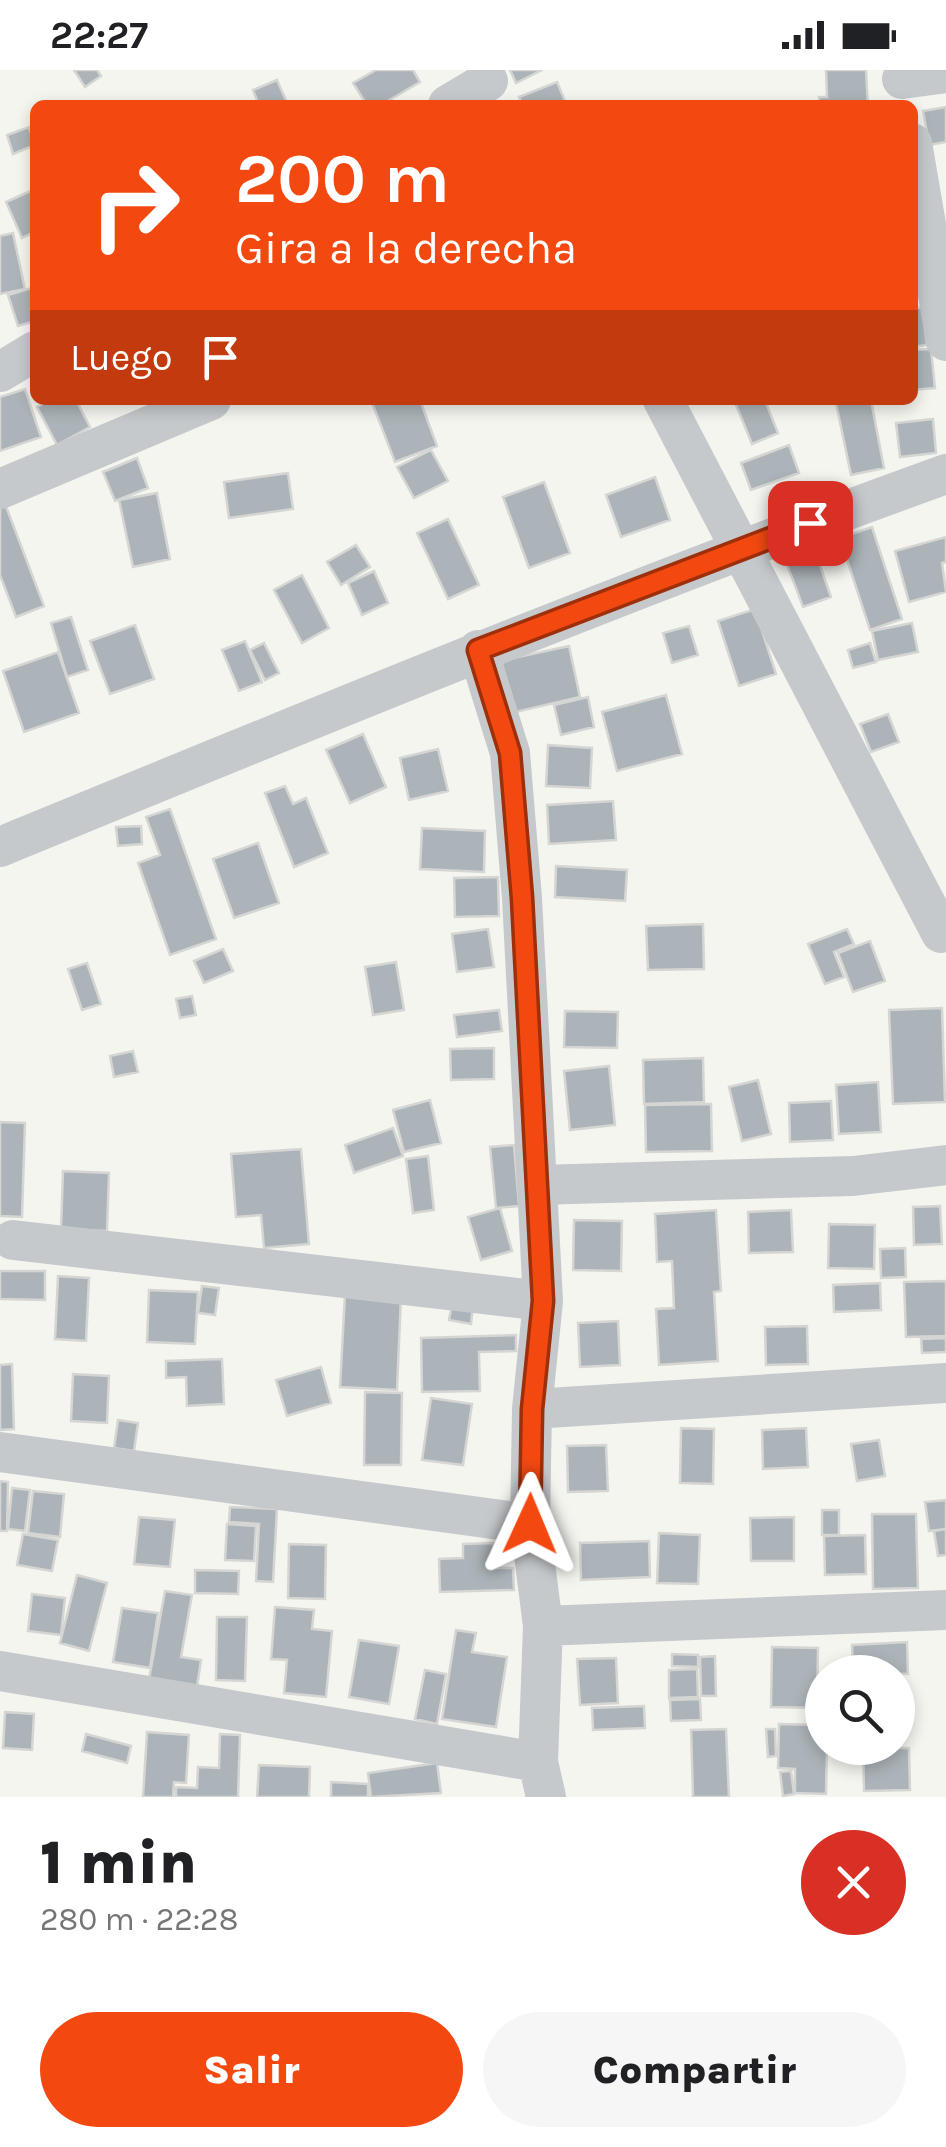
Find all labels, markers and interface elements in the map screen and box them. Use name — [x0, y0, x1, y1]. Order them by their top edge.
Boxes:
text: 22:27 — [50, 13, 148, 58]
text: 200 m — [235, 138, 450, 220]
icon: right — [70, 140, 200, 270]
text: Gira a la derecha — [235, 222, 577, 274]
icon: arrive — [193, 330, 248, 385]
text: Luego — [70, 335, 173, 380]
pin — [768, 481, 853, 566]
icon: arrive — [783, 496, 838, 551]
position arrow — [478, 1472, 582, 1576]
map controls — [805, 1655, 915, 1765]
button: search — [805, 1655, 915, 1765]
text: 1 min — [40, 1828, 197, 1898]
button: close — [801, 1830, 906, 1935]
text: 280 m · 22:28 — [40, 1901, 238, 1938]
button: Salir — [40, 2012, 463, 2127]
button: Compartir — [483, 2012, 906, 2127]

